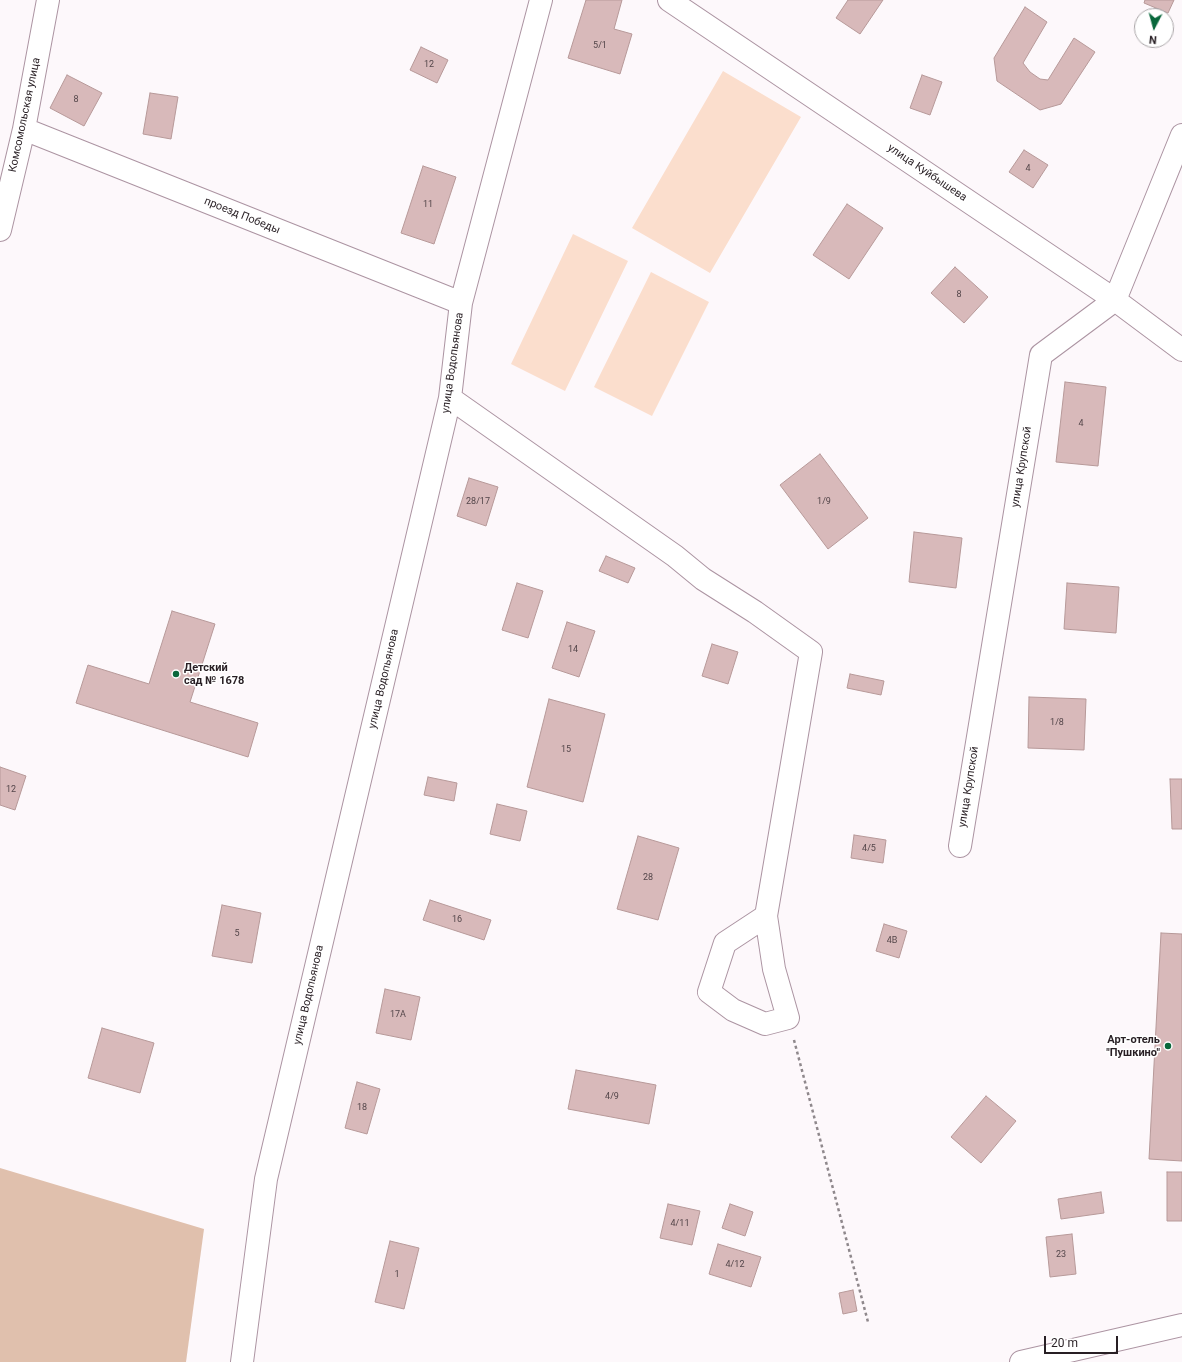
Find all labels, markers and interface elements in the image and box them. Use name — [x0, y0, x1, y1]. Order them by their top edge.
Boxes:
north arrow — [1134, 8, 1174, 48]
text: N — [1148, 33, 1157, 46]
house number: 5/1 — [593, 41, 607, 51]
street label: Комсомольская улица — [6, 57, 44, 173]
house number: 12 — [424, 60, 434, 70]
house number: 8 — [73, 95, 79, 105]
street label: улица Куйбышева — [885, 142, 969, 204]
house number: 4 — [1025, 164, 1031, 174]
street label: проезд Победы — [202, 195, 282, 237]
house number: 11 — [423, 200, 433, 210]
house number: 8 — [956, 290, 962, 300]
street label: улица Водопьянова — [439, 312, 467, 414]
house number: 4 — [1078, 419, 1084, 429]
street label: улица Крупской — [1009, 426, 1035, 508]
house number: 28/17 — [466, 497, 490, 507]
house number: 1/9 — [817, 497, 831, 507]
street label: улица Водопьянова — [366, 628, 402, 730]
house number: 14 — [568, 645, 578, 655]
place label: Детский сад № 1678 — [184, 661, 244, 687]
marker: Детский сад № 1678 — [171, 669, 181, 679]
house number: 1/8 — [1050, 718, 1064, 728]
house number: 15 — [561, 745, 571, 755]
street label: улица Крупской — [956, 746, 982, 828]
house number: 12 — [6, 785, 16, 795]
house number: 4/5 — [862, 844, 876, 854]
house number: 28 — [643, 873, 653, 883]
house number: 16 — [452, 915, 462, 925]
house number: 5 — [234, 929, 240, 939]
house number: 4В — [887, 936, 897, 946]
street label: улица Водопьянова — [291, 944, 327, 1046]
house number: 17А — [390, 1010, 406, 1020]
place label: Арт-отель "Пушкино" — [1106, 1033, 1160, 1059]
marker: Арт-отель "Пушкино" — [1163, 1041, 1173, 1051]
house number: 4/9 — [605, 1092, 619, 1102]
house number: 18 — [357, 1103, 367, 1113]
house number: 4/11 — [671, 1219, 689, 1229]
house number: 23 — [1056, 1250, 1066, 1260]
house number: 4/12 — [726, 1260, 744, 1270]
house number: 1 — [394, 1270, 400, 1280]
scale bar — [1046, 1328, 1120, 1354]
text: 20 m — [1051, 1336, 1078, 1350]

